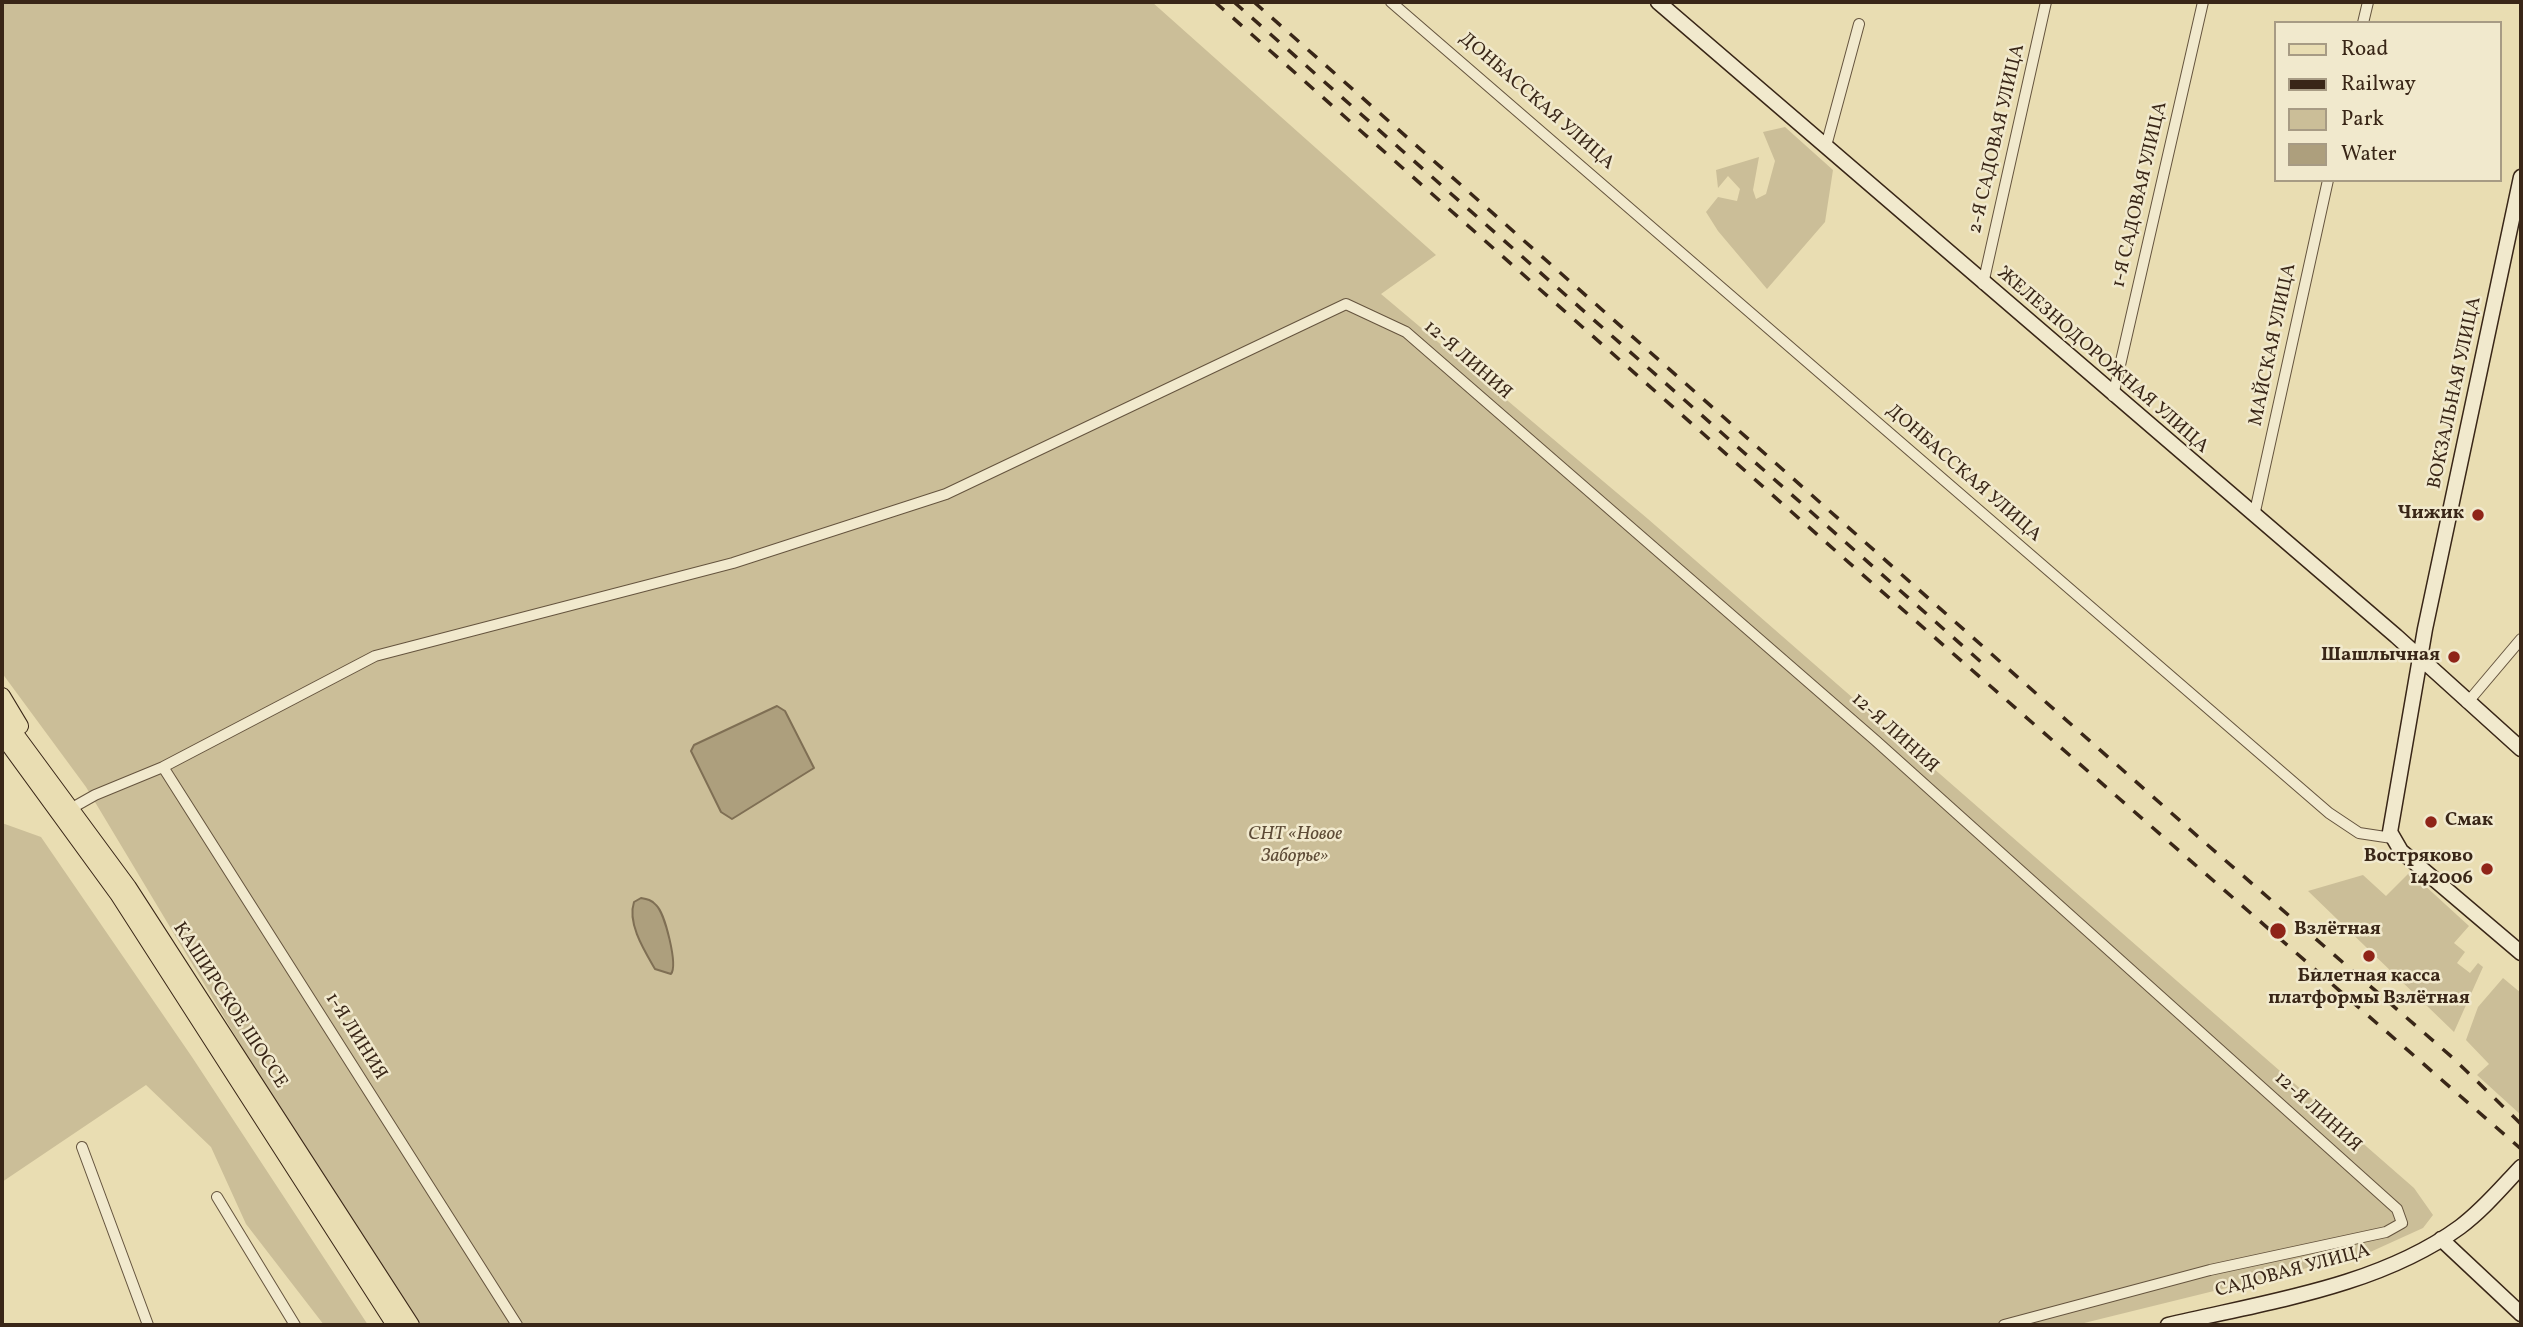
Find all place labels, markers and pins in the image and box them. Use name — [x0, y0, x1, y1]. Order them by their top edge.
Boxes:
place label: Чижик — [2398, 504, 2464, 526]
marker: Чижик — [2470, 507, 2486, 523]
place label: Шашлычная — [2321, 646, 2440, 668]
marker: Шашлычная — [2446, 649, 2462, 665]
place label: Смак — [2445, 811, 2493, 833]
marker: Смак — [2423, 814, 2439, 830]
place label: Востряково 142006 — [2364, 847, 2473, 891]
marker: Востряково 142006 — [2479, 861, 2495, 877]
place label: Взлётная — [2294, 920, 2381, 942]
marker: Взлётная — [2268, 921, 2288, 941]
marker: Билетная касса платформы Взлётная — [2361, 948, 2377, 964]
place label: Билетная касса платформы Взлётная — [2268, 967, 2470, 1011]

